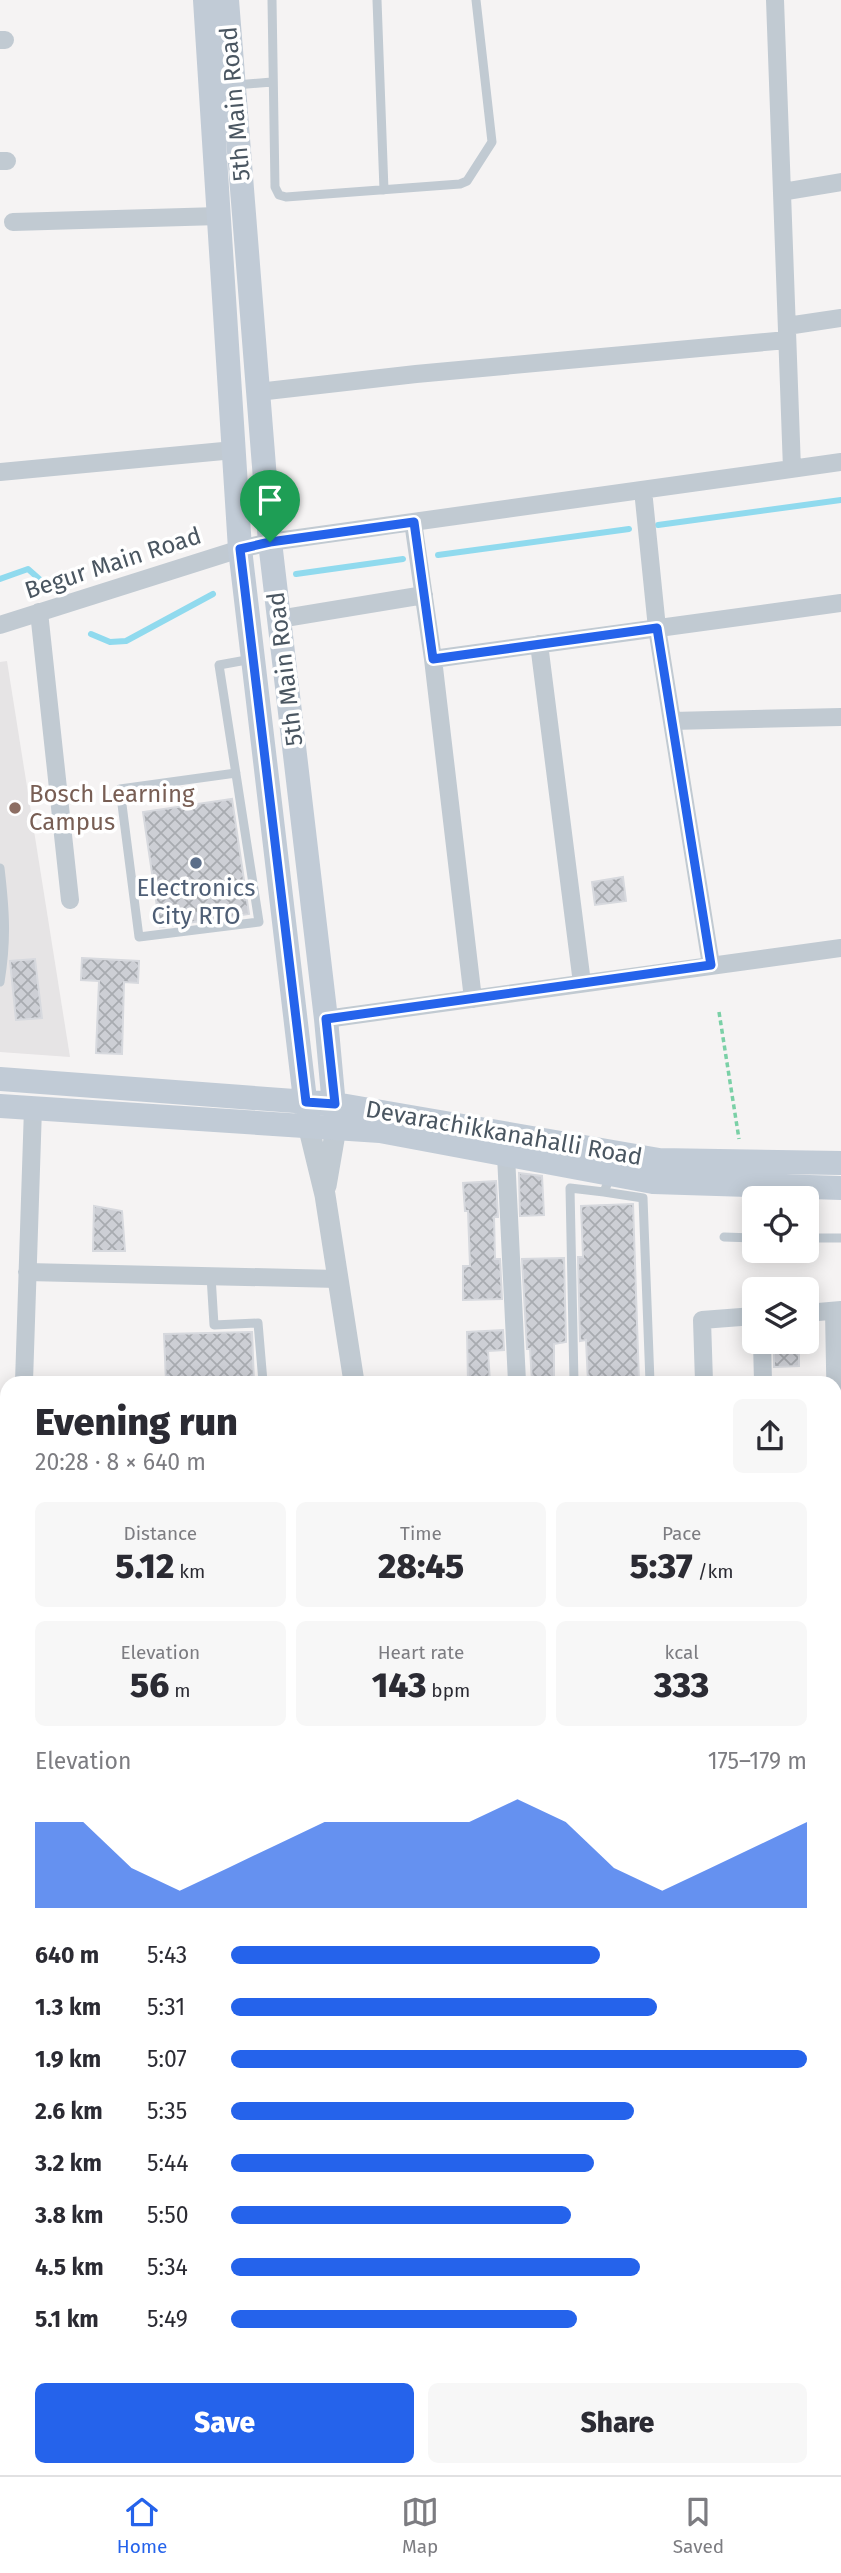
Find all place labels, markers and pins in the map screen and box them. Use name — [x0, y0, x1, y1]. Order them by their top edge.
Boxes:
pin — [240, 470, 300, 542]
place label: Bosch Learning Campus — [29, 780, 195, 836]
marker: Bosch Learning Campus — [7, 800, 23, 816]
marker: Electronics City RTO — [188, 855, 204, 871]
place label: Electronics City RTO — [137, 874, 255, 930]

